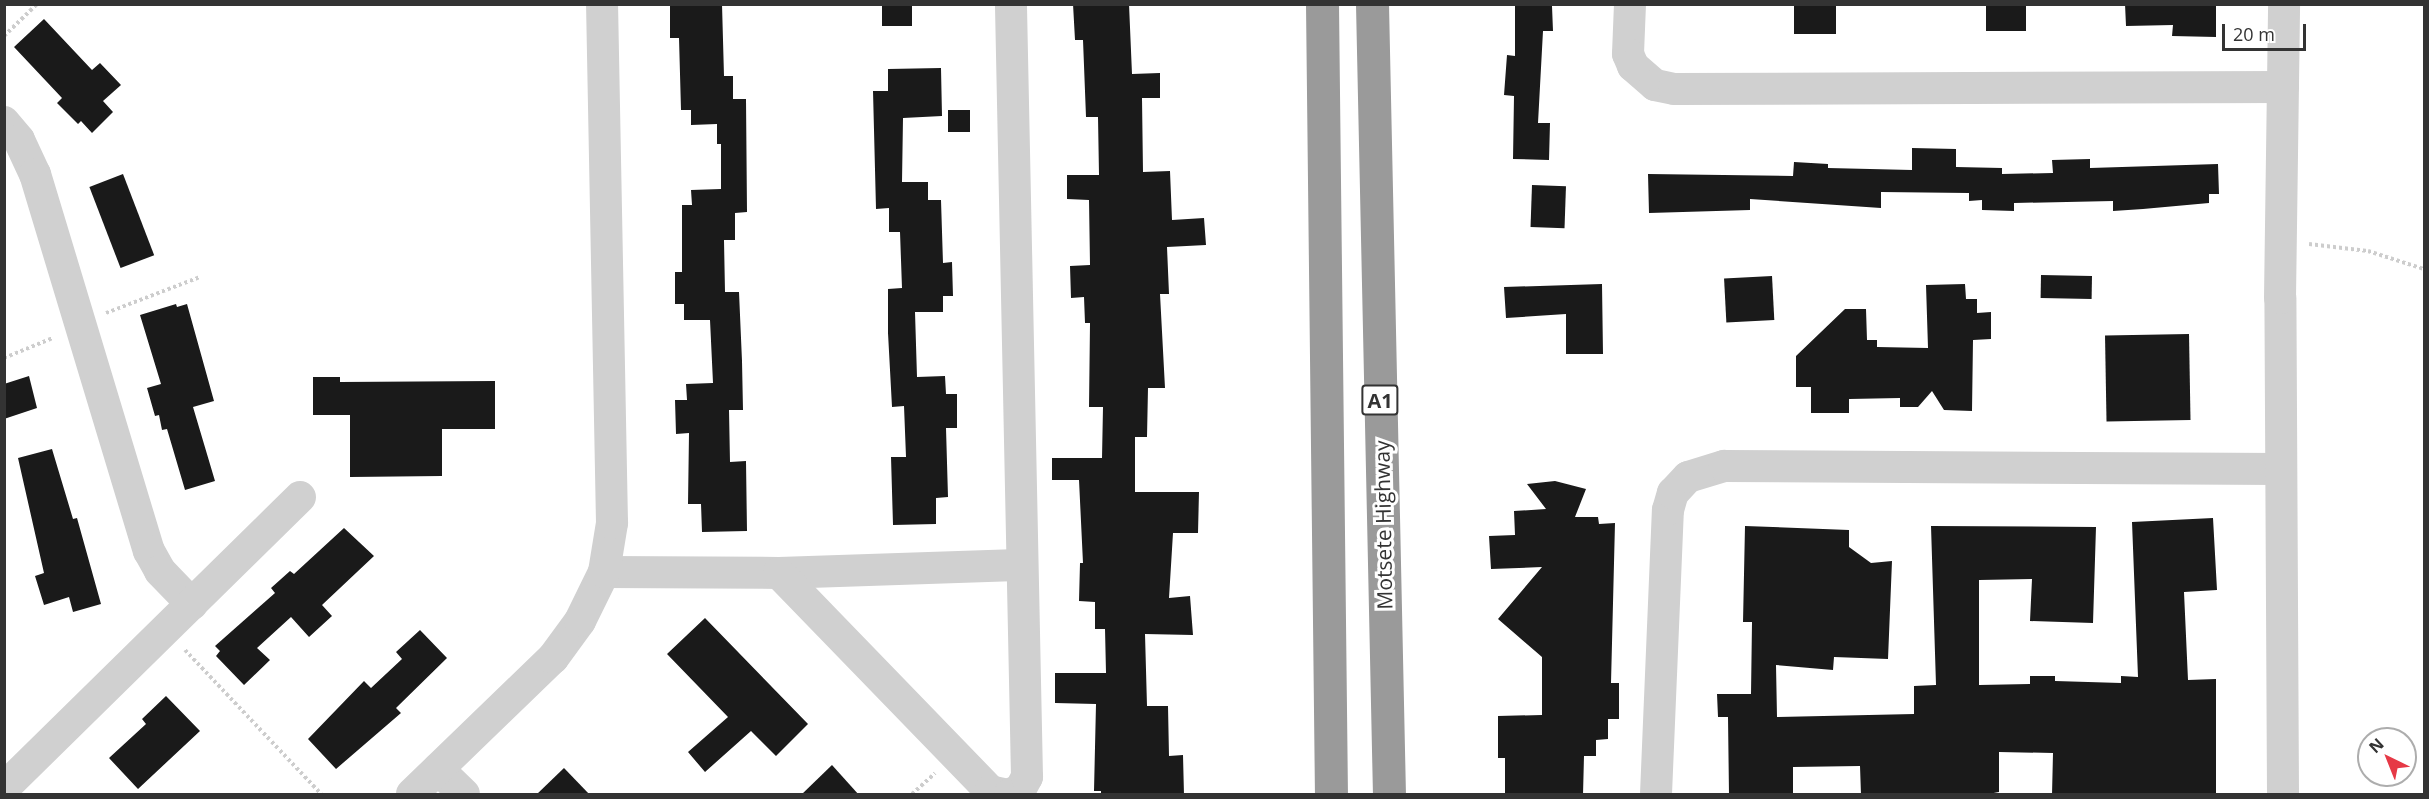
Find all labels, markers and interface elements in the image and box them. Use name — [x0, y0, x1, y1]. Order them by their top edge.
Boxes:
scale bar — [2225, 12, 2309, 50]
text: 20 m — [2233, 22, 2275, 46]
road number: A1 — [1360, 383, 1400, 417]
street label: Motsete Highway — [1369, 440, 1397, 610]
north arrow — [2357, 727, 2417, 787]
text: N — [2364, 733, 2388, 758]

